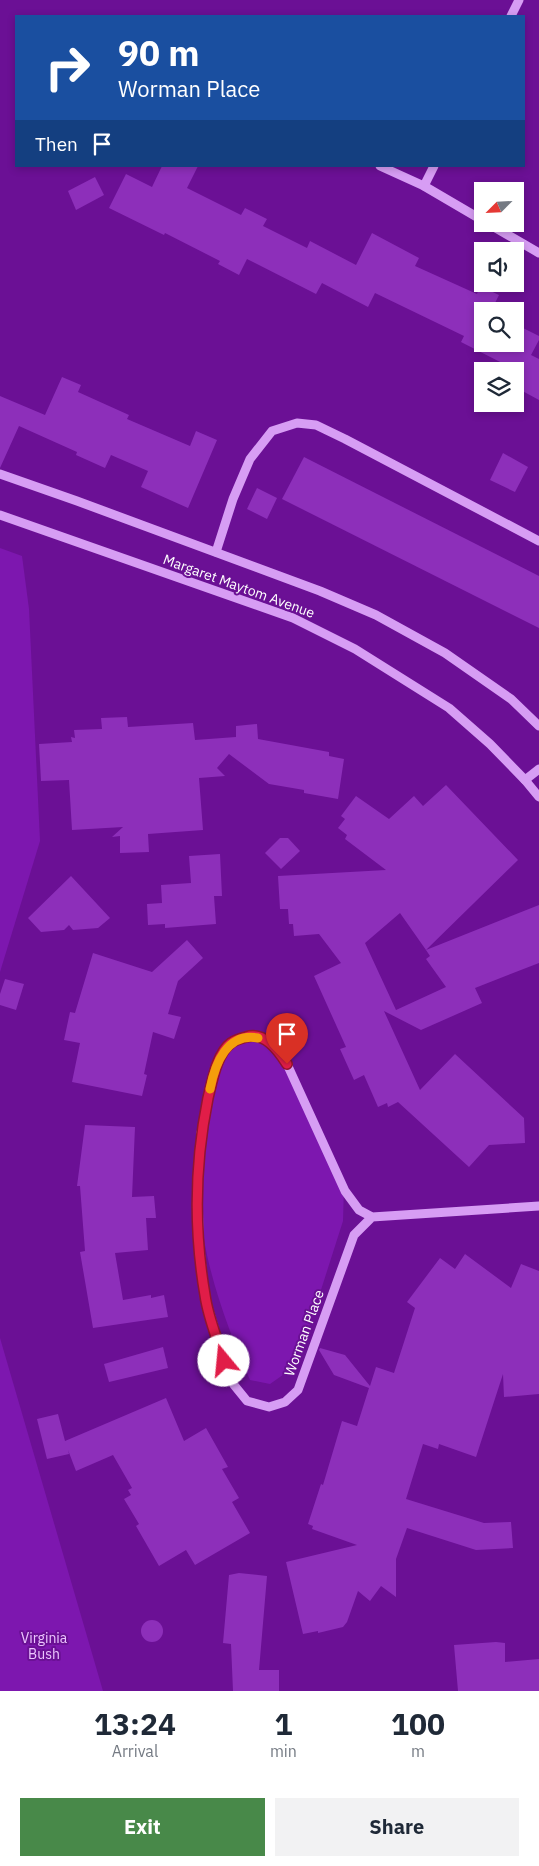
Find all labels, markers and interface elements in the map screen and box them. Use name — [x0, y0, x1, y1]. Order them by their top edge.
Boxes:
text: 90 m — [118, 30, 200, 76]
icon: right — [35, 35, 100, 100]
text: Worman Place — [118, 74, 260, 103]
icon: arrive — [88, 130, 116, 158]
text: Then — [35, 132, 78, 156]
north arrow — [474, 182, 524, 232]
map controls — [474, 182, 524, 412]
button: sound — [474, 242, 524, 292]
button: search — [474, 302, 524, 352]
button: layers — [474, 362, 524, 412]
street label: Margaret Maytom Avenue — [161, 550, 318, 622]
pin — [266, 1013, 308, 1064]
icon: arrive — [273, 1020, 301, 1048]
street label: Worman Place — [280, 1287, 328, 1379]
position arrow — [197, 1334, 249, 1386]
park label: Virginia Bush — [21, 1629, 68, 1663]
text: 13:24 — [94, 1704, 176, 1743]
text: 1 — [274, 1704, 292, 1743]
text: 100 — [391, 1704, 445, 1743]
text: Arrival — [112, 1741, 158, 1761]
text: min — [270, 1741, 297, 1761]
text: m — [411, 1741, 425, 1761]
button: Exit — [20, 1798, 265, 1856]
button: Share — [275, 1798, 519, 1856]

